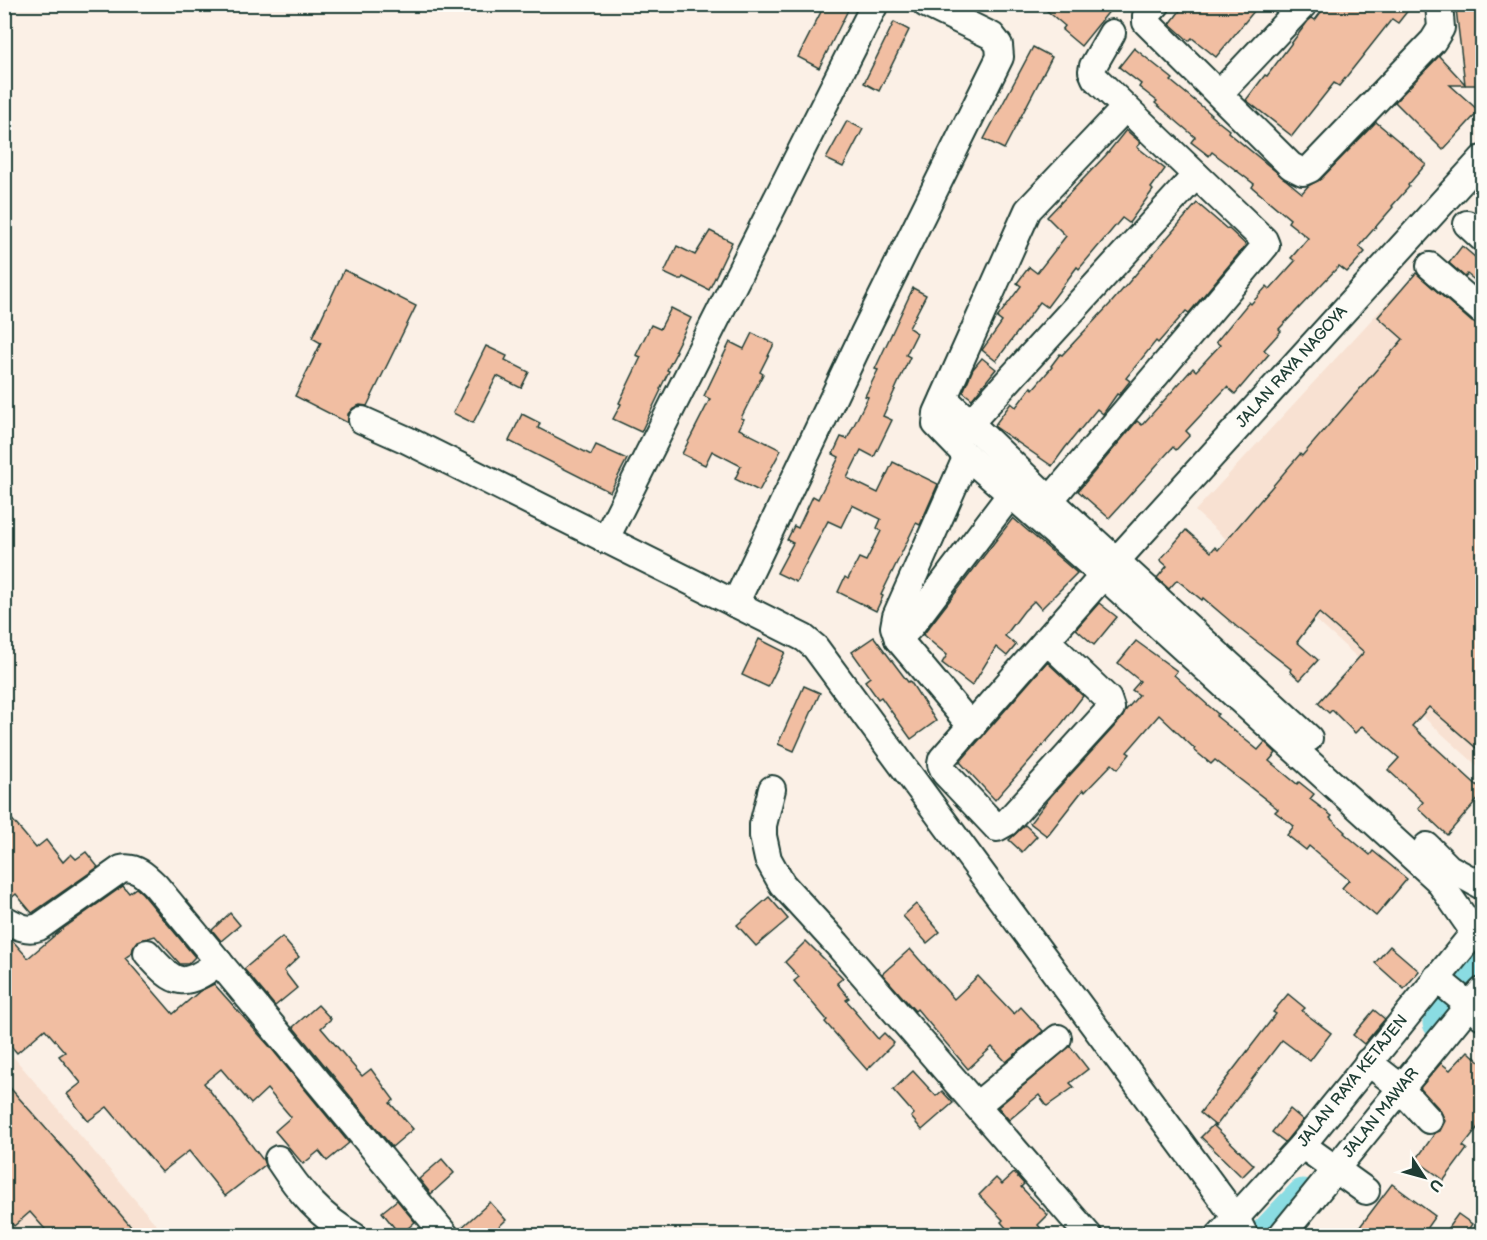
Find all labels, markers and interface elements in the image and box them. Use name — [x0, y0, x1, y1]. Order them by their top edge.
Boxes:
street label: JALAN RAYA NAGOYA — [1232, 302, 1352, 432]
street label: JALAN RAYA KETAJEN — [1294, 1011, 1412, 1151]
street label: JALAN MAWAR — [1339, 1064, 1423, 1162]
north arrow — [1394, 1147, 1454, 1207]
text: U — [1424, 1175, 1446, 1195]

